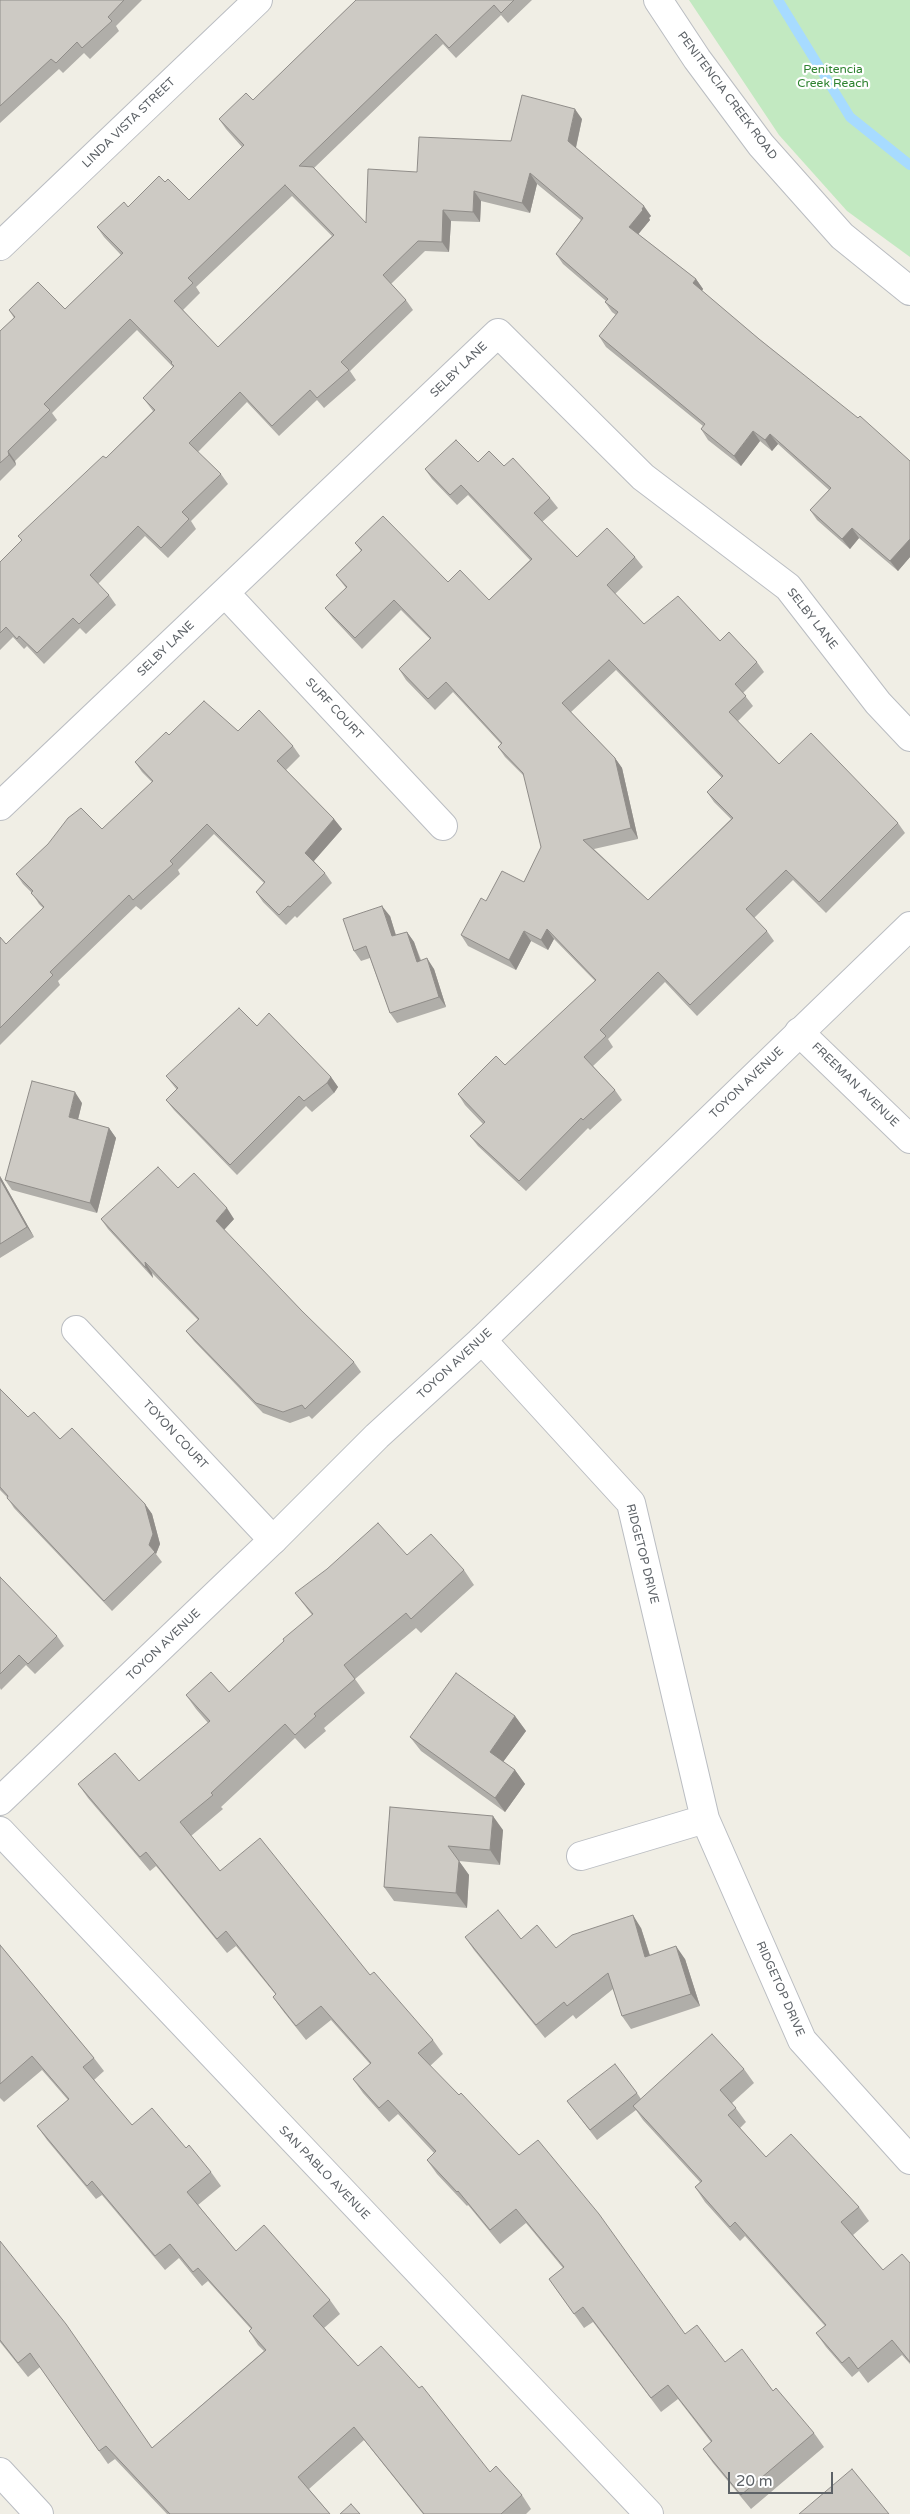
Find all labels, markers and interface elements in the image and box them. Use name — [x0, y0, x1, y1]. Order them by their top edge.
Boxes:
street label: PENITENCIA CREEK ROAD — [674, 29, 780, 163]
park label: Penitencia Creek Reach — [797, 63, 869, 91]
street label: LINDA VISTA STREET — [80, 75, 178, 171]
street label: SELBY LANE — [428, 339, 490, 401]
street label: SELBY LANE — [784, 586, 840, 652]
street label: SELBY LANE — [135, 618, 197, 680]
street label: SURF COURT — [302, 675, 366, 743]
street label: FREEMAN AVENUE — [809, 1040, 901, 1130]
street label: TOYON AVENUE — [707, 1044, 787, 1122]
street label: TOYON AVENUE — [415, 1326, 495, 1402]
street label: TOYON COURT — [139, 1398, 211, 1472]
street label: RIDGETOP DRIVE — [623, 1502, 661, 1606]
street label: TOYON AVENUE — [124, 1606, 204, 1684]
street label: RIDGETOP DRIVE — [753, 1939, 807, 2039]
street label: SAN PABLO AVENUE — [276, 2123, 372, 2223]
scale bar — [730, 2462, 835, 2494]
text: 20 m — [736, 2472, 773, 2490]

